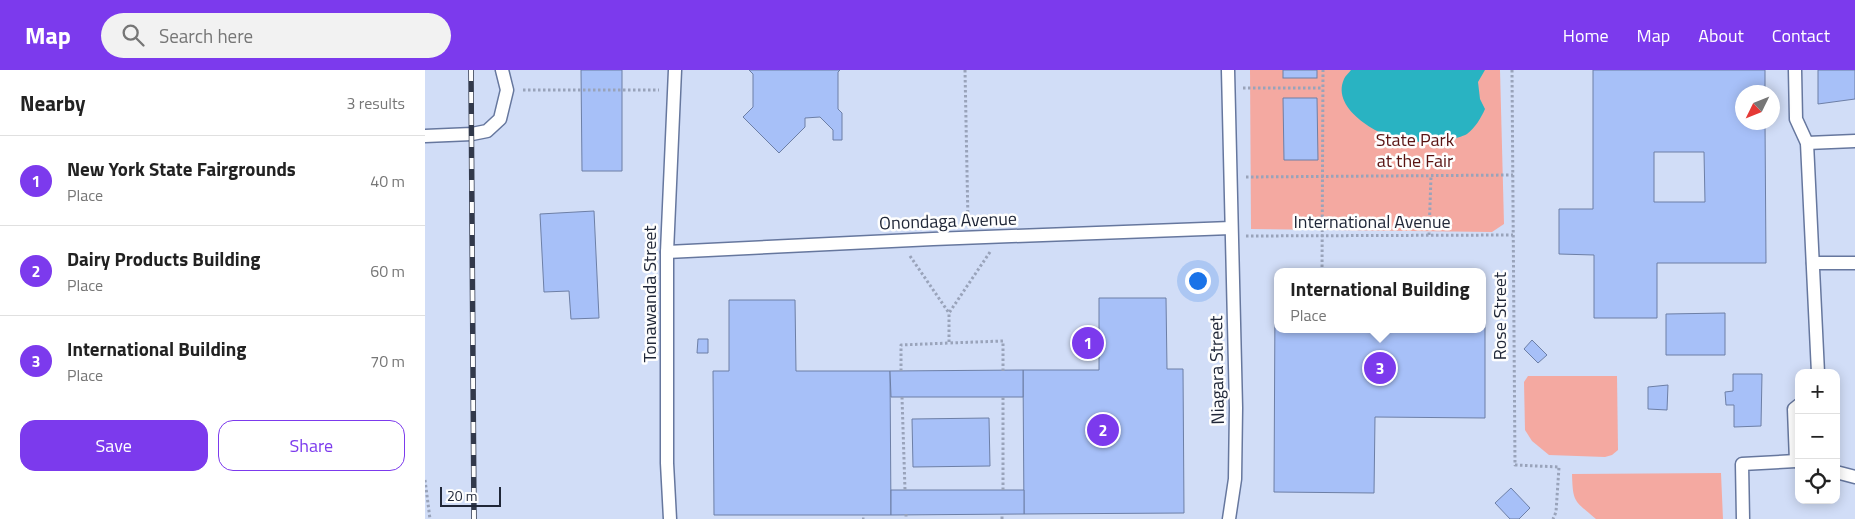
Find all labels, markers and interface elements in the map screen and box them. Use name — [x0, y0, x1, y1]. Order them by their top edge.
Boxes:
search box — [101, 13, 451, 58]
text: Map — [25, 17, 71, 53]
icon: search — [119, 21, 147, 49]
text: Search here — [159, 21, 253, 50]
text: Home — [1563, 22, 1609, 49]
text: Map — [1637, 22, 1670, 49]
text: About — [1698, 22, 1744, 49]
text: Contact — [1772, 22, 1830, 49]
north arrow — [1735, 85, 1780, 130]
text: Nearby — [20, 87, 85, 119]
text: 3 results — [346, 91, 405, 115]
park label: State Park at the Fair — [1376, 126, 1455, 174]
text: New York State Fairgrounds — [67, 154, 296, 183]
text: 1 — [32, 169, 40, 193]
text: 40 m — [370, 169, 405, 193]
text: Place — [67, 183, 103, 207]
street label: Onondaga Avenue — [879, 205, 1017, 236]
street label: International Avenue — [1293, 208, 1451, 235]
street label: Tonawanda Street — [636, 225, 663, 363]
text: Dairy Products Building — [67, 244, 260, 273]
text: 2 — [32, 259, 40, 283]
text: 60 m — [370, 259, 405, 283]
your location — [1185, 268, 1211, 294]
popup — [1274, 268, 1486, 333]
street label: Rose Street — [1486, 271, 1513, 360]
text: Place — [67, 273, 103, 297]
text: International Building — [1290, 274, 1470, 303]
text: Place — [1290, 303, 1326, 327]
street label: Niagara Street — [1202, 315, 1231, 425]
pin: 1 — [1072, 324, 1104, 362]
text: International Building — [67, 334, 246, 363]
text: 3 — [32, 349, 40, 373]
text: 70 m — [370, 349, 405, 373]
pin: 3 — [1364, 349, 1396, 387]
text: Place — [67, 363, 103, 387]
map controls — [1795, 369, 1840, 504]
button: + — [1795, 369, 1840, 414]
pin: 2 — [1087, 411, 1119, 449]
button: − — [1795, 414, 1840, 459]
button: Save — [20, 420, 208, 471]
button: Share — [218, 420, 405, 471]
button: locate — [1795, 459, 1840, 504]
scale bar — [440, 484, 501, 507]
text: 20 m — [447, 485, 477, 506]

